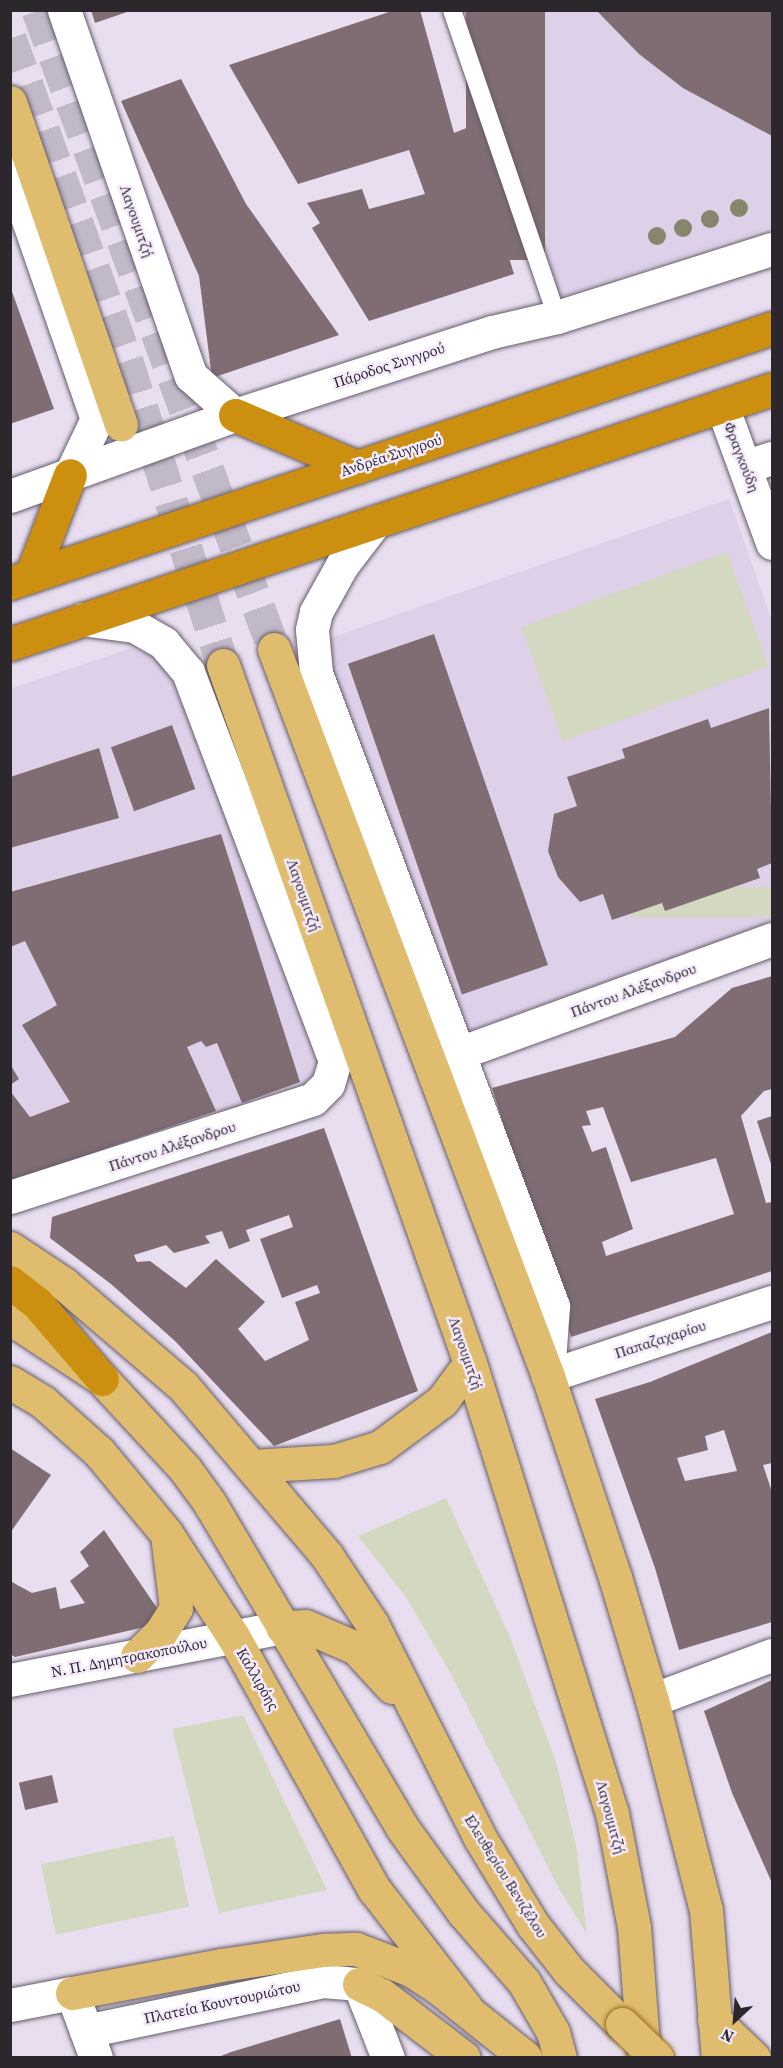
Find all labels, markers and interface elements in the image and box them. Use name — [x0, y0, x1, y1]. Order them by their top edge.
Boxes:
street label: Λαγουμιτζή — [116, 182, 158, 260]
street label: Πάροδος Συγγρού — [331, 339, 447, 391]
street label: Φραγκούδη — [720, 419, 764, 495]
street label: Ανδρέα Συγγρού — [338, 430, 444, 480]
street label: Λαγουμιτζή — [283, 856, 325, 934]
street label: Πάντου Αλέξανδρου — [568, 959, 698, 1021]
street label: Πάντου Αλέξανδρου — [106, 1117, 238, 1175]
street label: Λαγουμιτζή — [445, 1314, 487, 1392]
street label: Παπαζαχαρίου — [612, 1316, 708, 1362]
street label: Ν. Π. Δημητρακοπούλου — [50, 1633, 208, 1681]
street label: Καλλιρόης — [233, 1645, 283, 1713]
street label: Λαγουμιτζή — [593, 1778, 629, 1856]
street label: Ελευθερίου Βενιζέλου — [461, 1811, 551, 1941]
street label: Πλατεία Κουντουριώτου — [142, 1977, 302, 2027]
north arrow — [705, 1990, 765, 2050]
text: N — [717, 2024, 737, 2049]

